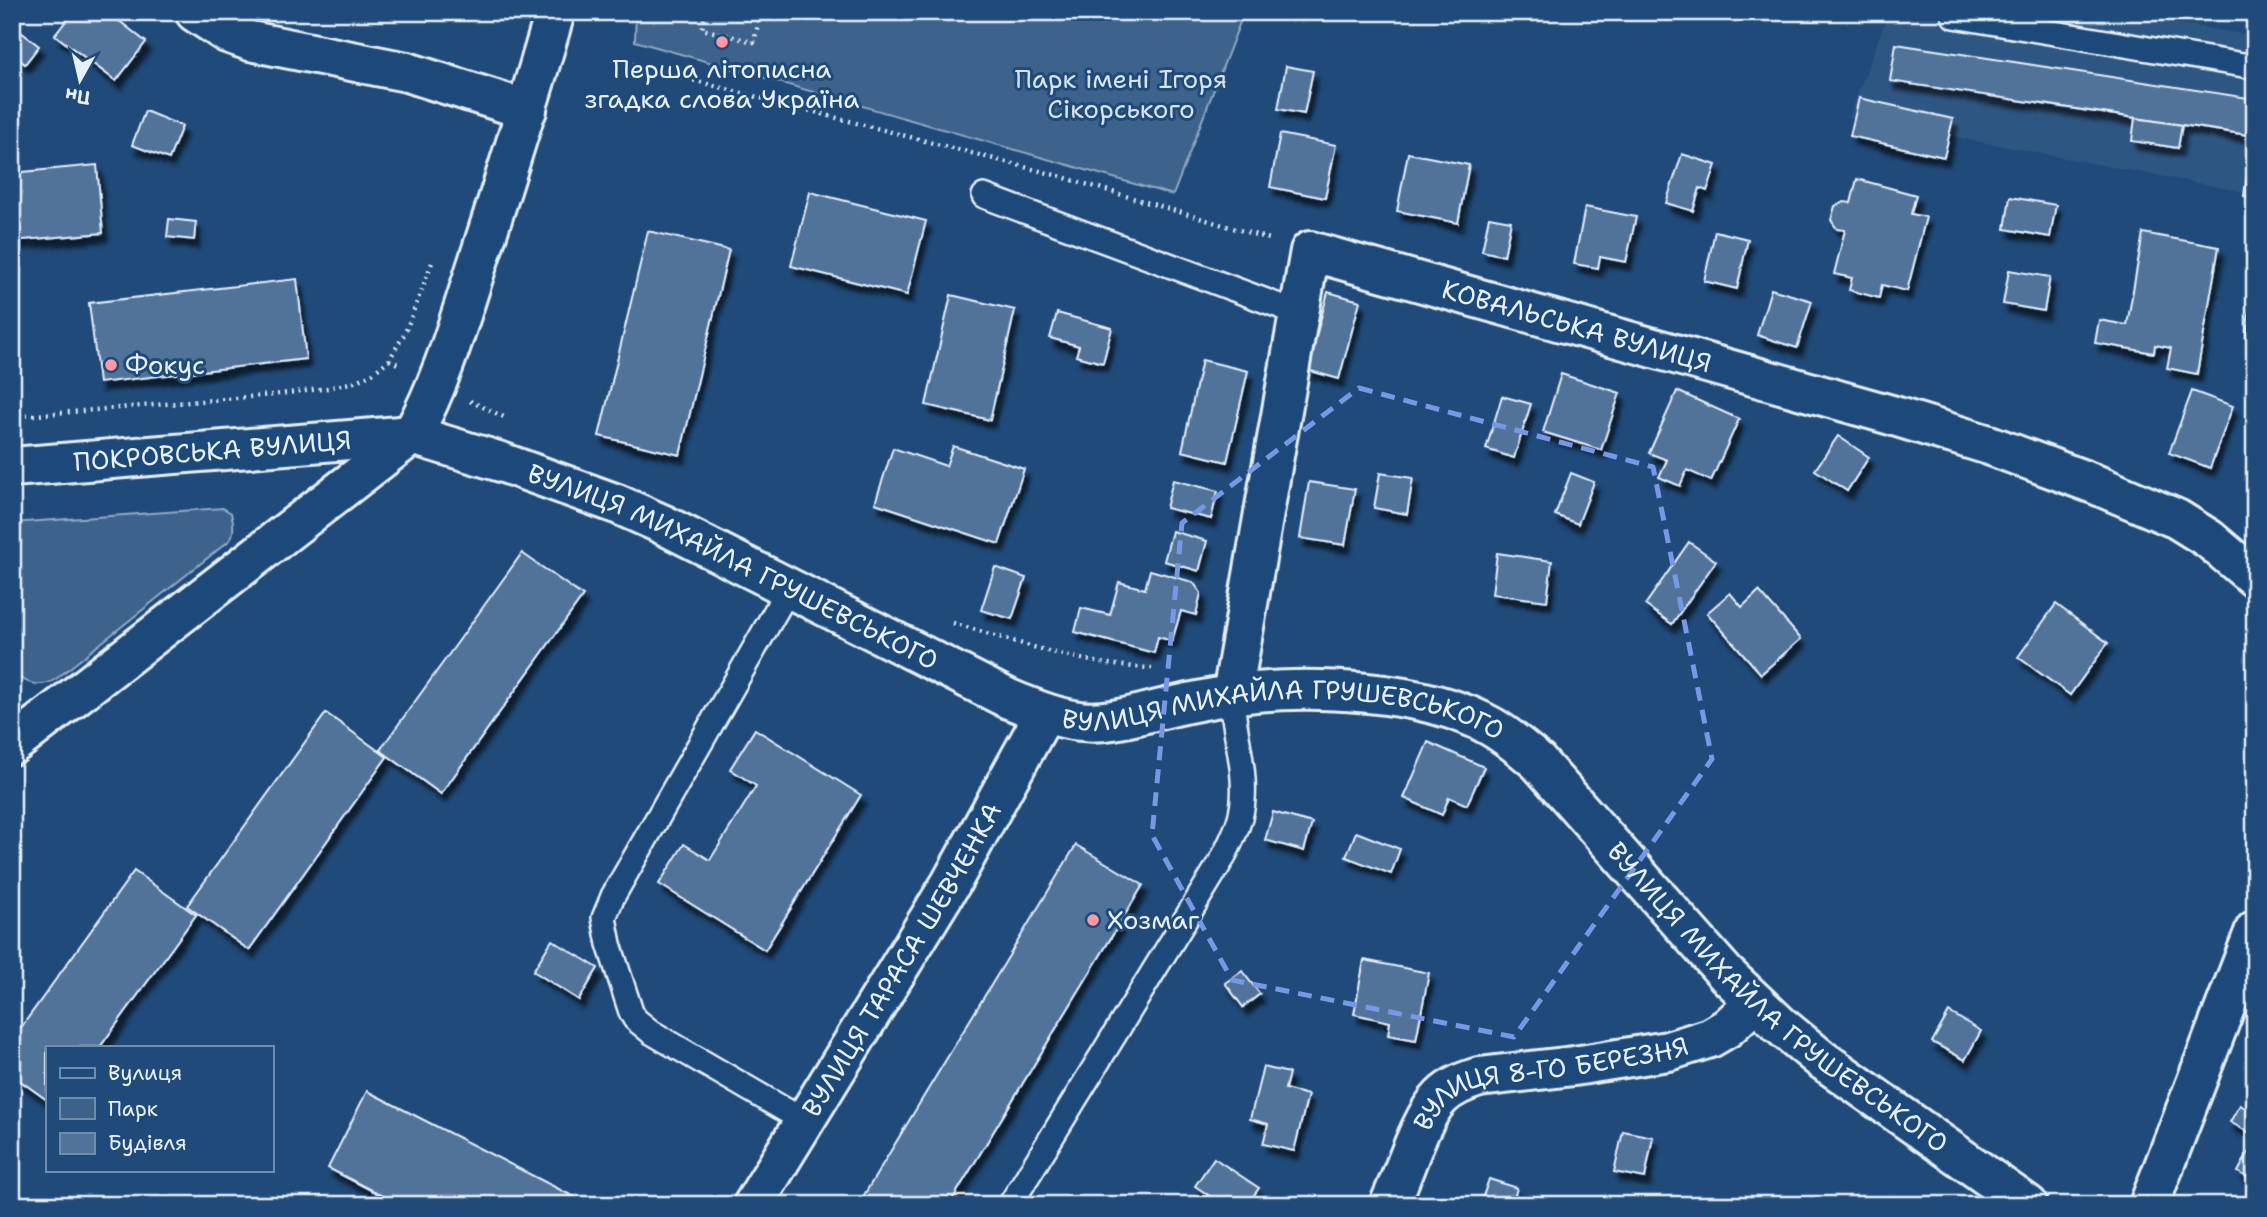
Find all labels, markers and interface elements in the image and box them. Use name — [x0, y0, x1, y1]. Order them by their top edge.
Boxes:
marker: Перша літописна згадка слова Україна — [714, 34, 730, 50]
north arrow — [46, 46, 116, 116]
place label: Перша літописна згадка слова Україна — [584, 51, 860, 116]
park label: Парк імені Ігоря Сікорського — [1015, 61, 1227, 126]
text: Пн — [64, 82, 92, 110]
street label: КОВАЛЬСЬКА ВУЛИЦЯ — [1438, 271, 1716, 381]
place label: Фокус — [125, 347, 205, 382]
marker: Фокус — [103, 357, 119, 373]
street label: ПОКРОВСЬКА ВУЛИЦЯ — [72, 422, 352, 479]
street label: ВУЛИЦЯ МИХАЙЛА ГРУШЕВСЬКОГО — [523, 455, 944, 677]
street label: ВУЛИЦЯ МИХАЙЛА ГРУШЕВСЬКОГО — [1059, 672, 1511, 747]
street label: ВУЛИЦЯ ТАРАСА ШЕВЧЕНКА — [793, 796, 1009, 1123]
street label: ВУЛИЦЯ МИХАЙЛА ГРУШЕВСЬКОГО — [1600, 834, 1955, 1160]
place label: Хозмаг — [1107, 902, 1200, 937]
marker: Хозмаг — [1085, 912, 1101, 928]
street label: ВУЛИЦЯ 8-ГО БЕРЕЗНЯ — [1405, 1028, 1693, 1136]
legend — [46, 1046, 273, 1172]
text: Вулиця — [108, 1059, 182, 1087]
text: Парк — [108, 1095, 158, 1123]
text: Будівля — [108, 1129, 187, 1157]

